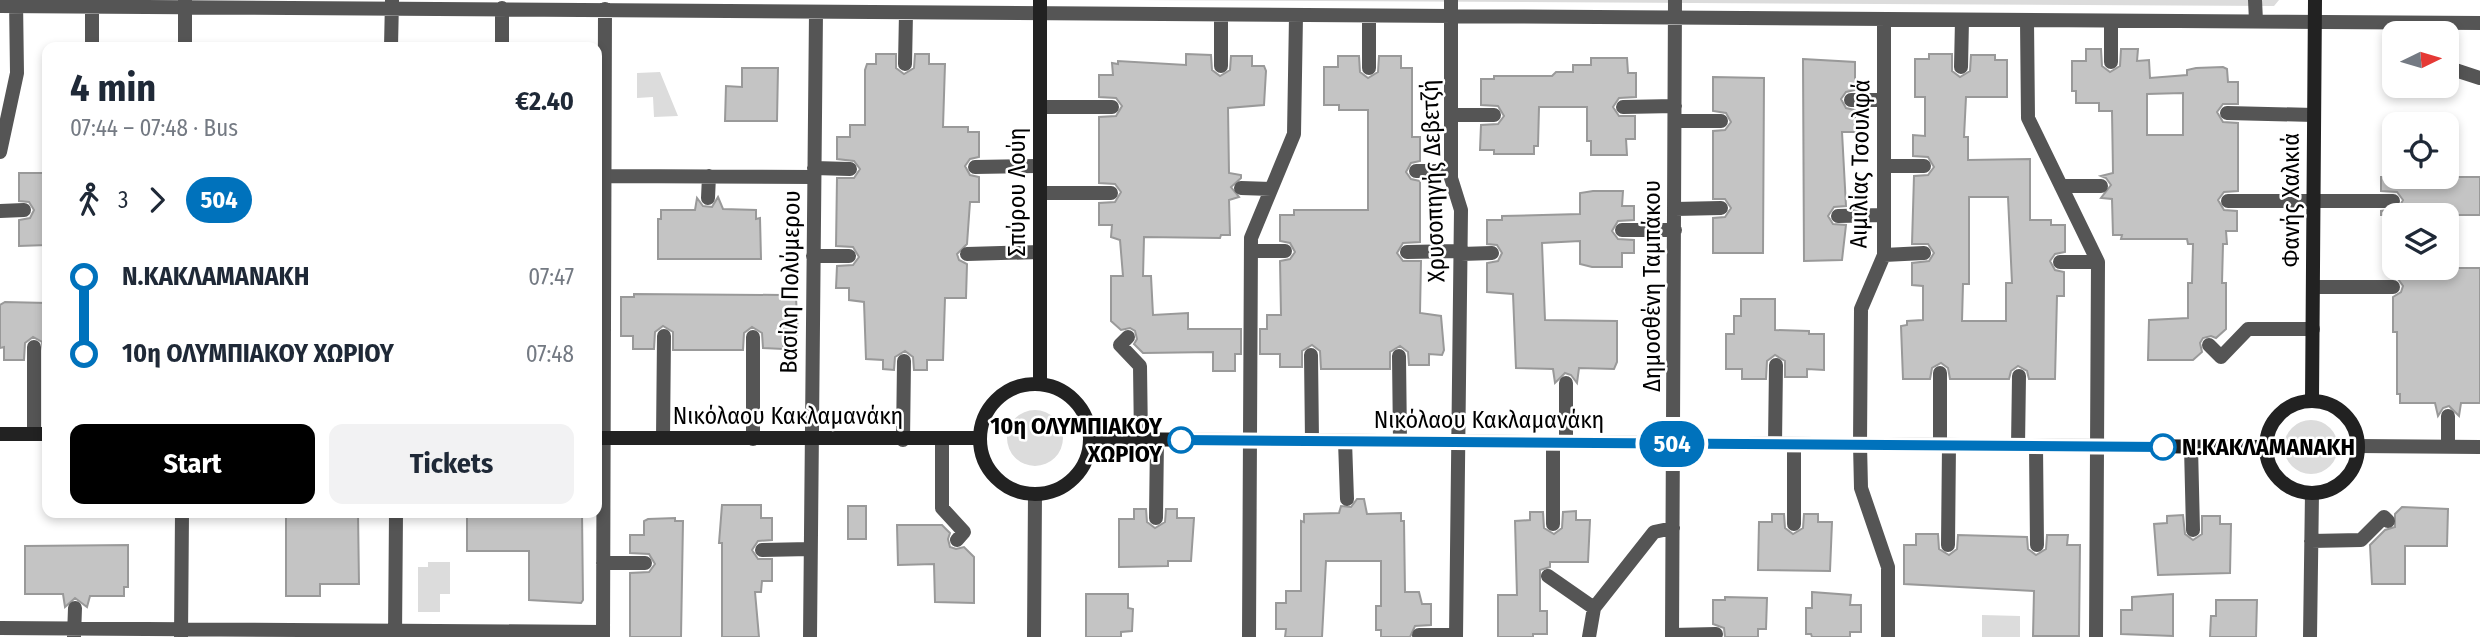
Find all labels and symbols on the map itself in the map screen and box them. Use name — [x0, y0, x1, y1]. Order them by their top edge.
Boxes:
north arrow — [2382, 21, 2459, 98]
street label: Χρυσοπηγής Δεβετζή — [1415, 79, 1451, 283]
street label: Αιμιλίας Τσουλφά — [1845, 79, 1875, 249]
street label: Σπύρου Λούη — [1003, 127, 1031, 257]
street label: Φανής Χαλκιά — [2277, 133, 2305, 267]
street label: Δημοσθένη Ταμπάκου — [1638, 180, 1666, 392]
street label: Βασίλη Πολύμερου — [774, 190, 806, 374]
street label: Νικόλαου Κακλαμανάκη — [673, 402, 903, 430]
street label: Νικόλαου Κακλαμανάκη — [1374, 406, 1604, 434]
place label: 10η ΟΛΥΜΠΙΑΚΟΥ ΧΩΡΙΟΥ — [990, 412, 1163, 468]
line badge: 504 — [1632, 421, 1712, 467]
marker: 10η ΟΛΥΜΠΙΑΚΟΥ ΧΩΡΙΟΥ — [1168, 427, 1194, 453]
place label: Ν.ΚΑΚΛΑΜΑΝΑΚΗ — [2182, 433, 2355, 461]
marker: Ν.ΚΑΚΛΑΜΑΝΑΚΗ — [2150, 434, 2176, 460]

